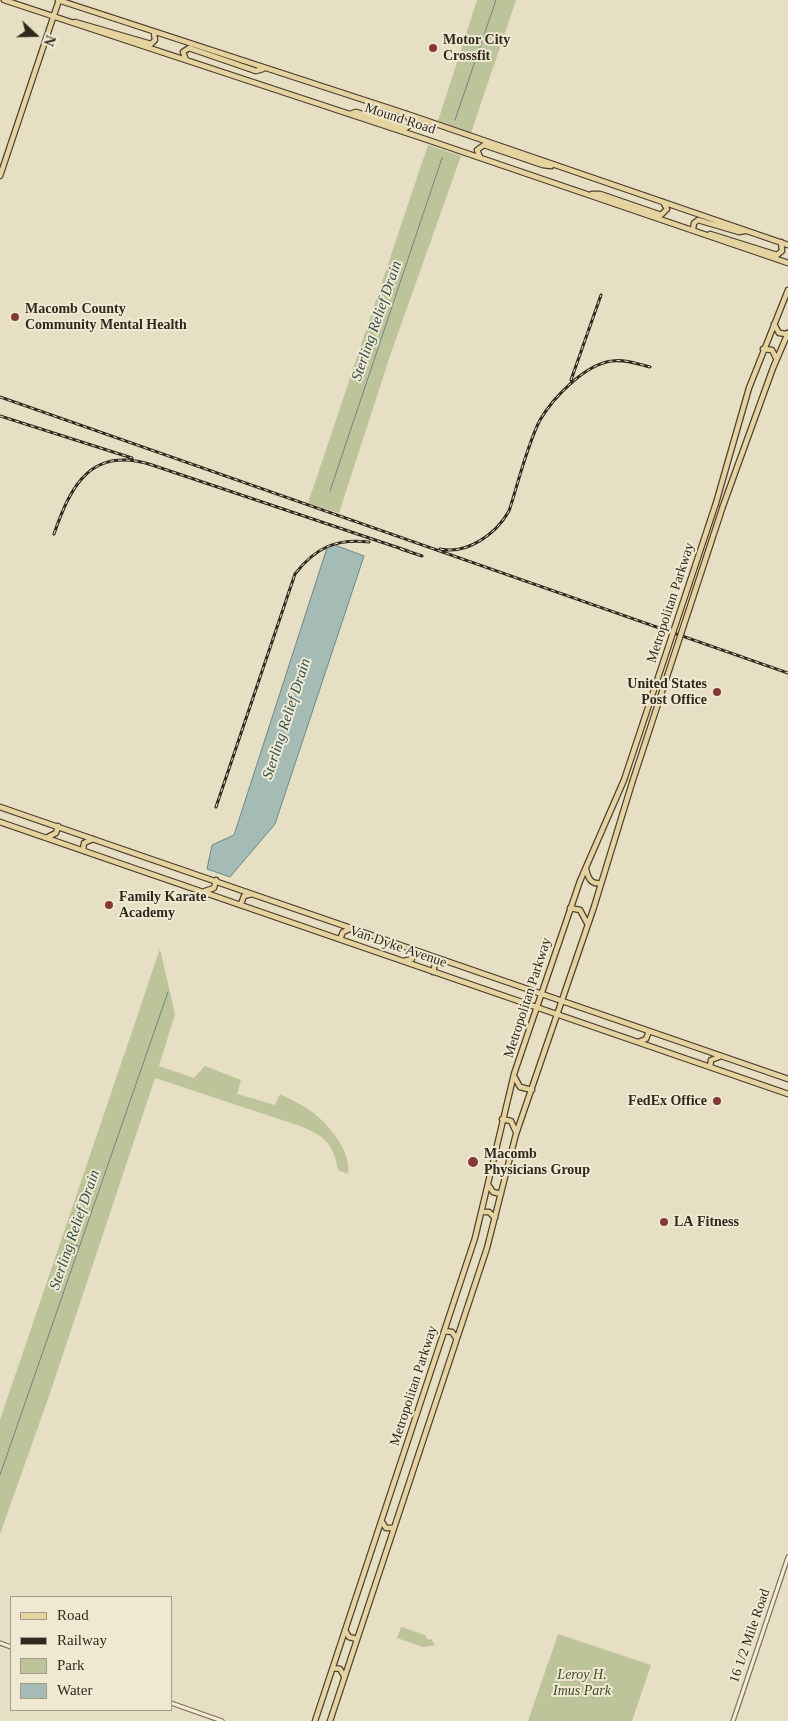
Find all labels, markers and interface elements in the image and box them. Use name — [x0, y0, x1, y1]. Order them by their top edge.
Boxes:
north arrow — [10, 10, 60, 60]
place label: Motor City Crossfit — [443, 32, 510, 64]
text: N — [41, 33, 58, 48]
marker: Motor City Crossfit — [427, 42, 439, 54]
street label: Mound Road — [362, 100, 438, 138]
water label: Sterling Relief Drain — [348, 259, 406, 383]
place label: Macomb County Community Mental Health — [25, 301, 187, 334]
marker: Macomb County Community Mental Health — [9, 311, 21, 323]
street label: Metropolitan Parkway — [644, 541, 698, 665]
water label: Sterling Relief Drain — [259, 656, 315, 782]
place label: United States Post Office — [627, 676, 707, 709]
marker: United States Post Office — [711, 686, 723, 698]
place label: Family Karate Academy — [119, 889, 206, 922]
marker: Family Karate Academy — [103, 899, 115, 911]
street label: Van Dyke Avenue — [347, 923, 449, 971]
street label: Metropolitan Parkway — [501, 936, 555, 1060]
place label: FedEx Office — [628, 1093, 707, 1109]
marker: FedEx Office — [711, 1095, 723, 1107]
place label: Macomb Physicians Group — [484, 1146, 590, 1178]
marker: Macomb Physicians Group — [466, 1155, 480, 1169]
water label: Sterling Relief Drain — [46, 1168, 104, 1292]
place label: LA Fitness — [674, 1214, 739, 1230]
marker: LA Fitness — [658, 1216, 670, 1228]
street label: Metropolitan Parkway — [387, 1324, 441, 1448]
street label: 16 1/2 Mile Road — [726, 1587, 774, 1685]
legend — [10, 1596, 172, 1711]
text: Road — [57, 1607, 89, 1623]
text: Railway — [57, 1632, 107, 1648]
text: Park — [57, 1657, 85, 1673]
park label: Leroy H. Imus Park — [553, 1667, 611, 1700]
text: Water — [57, 1682, 92, 1698]

